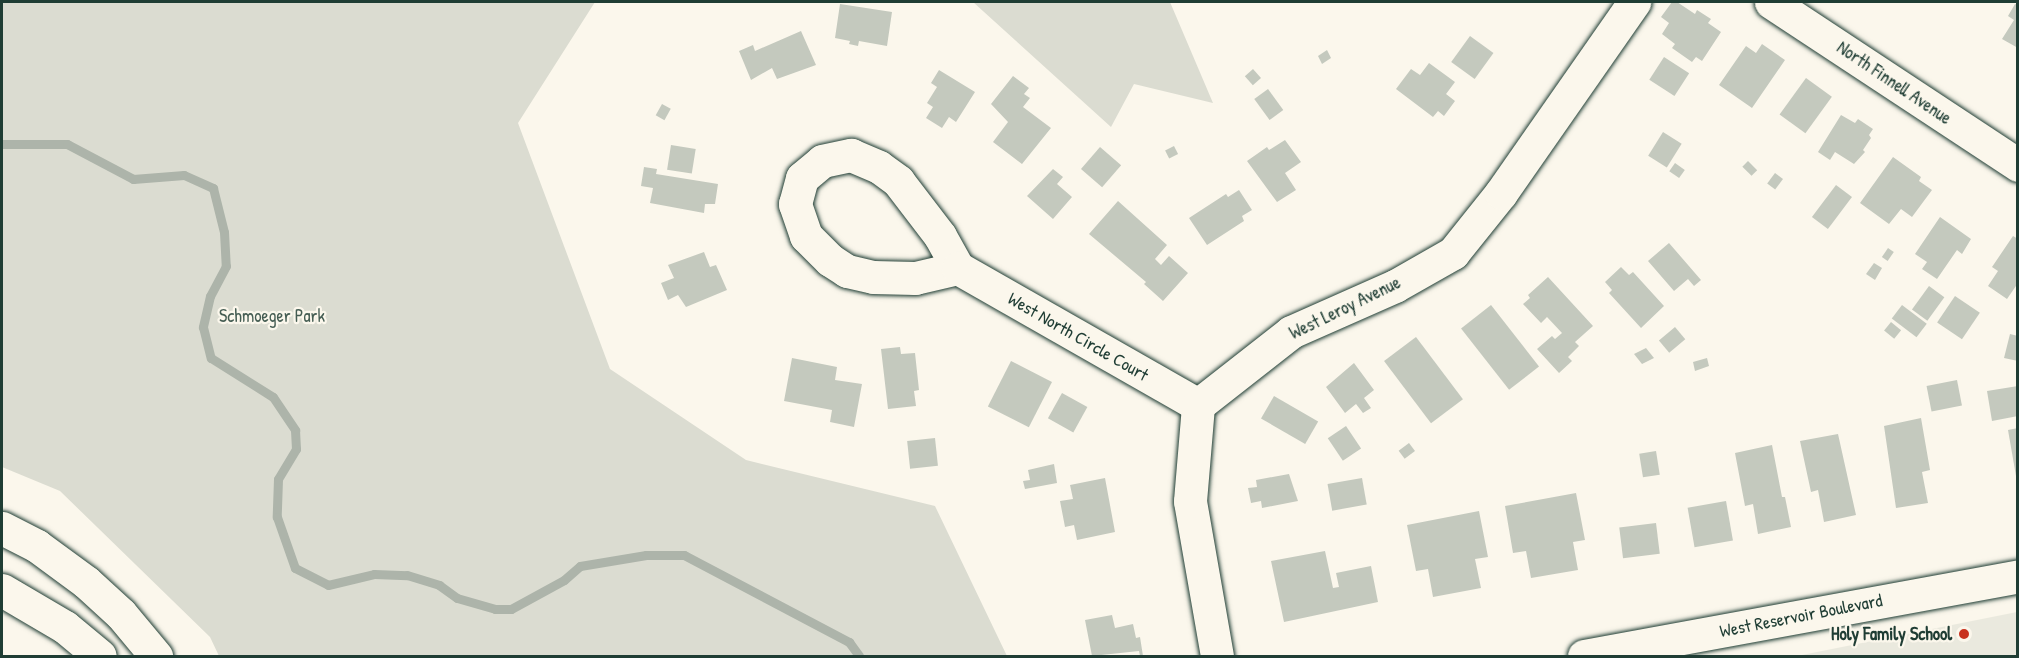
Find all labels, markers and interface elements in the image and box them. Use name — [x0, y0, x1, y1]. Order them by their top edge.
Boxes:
street label: North Finnell Avenue — [1833, 37, 1955, 129]
street label: West Leroy Avenue — [1286, 272, 1404, 344]
street label: West North Circle Court — [1004, 288, 1152, 386]
park label: Schmoeger Park — [219, 305, 325, 327]
street label: West Reservoir Boulevard — [1718, 590, 1884, 642]
place label: Holy Family School — [1831, 623, 1952, 645]
marker: Holy Family School — [1957, 627, 1971, 641]

